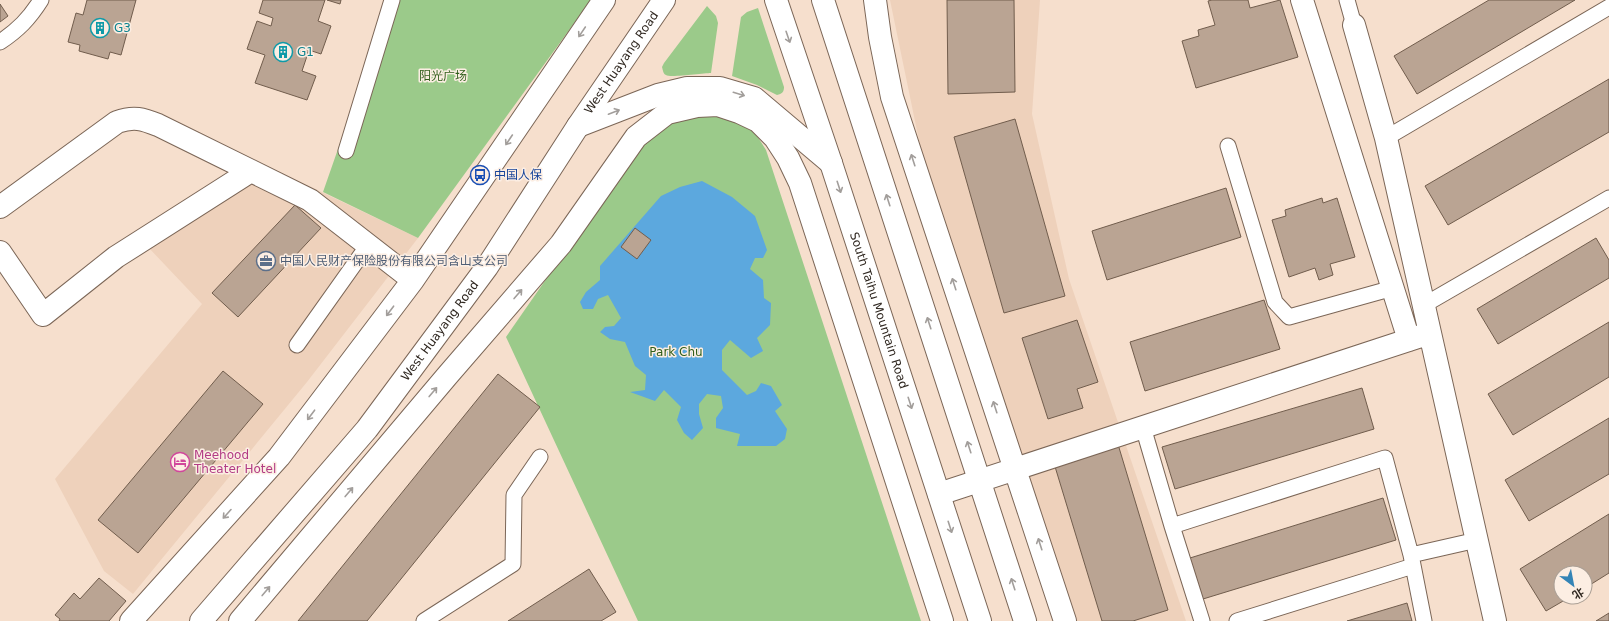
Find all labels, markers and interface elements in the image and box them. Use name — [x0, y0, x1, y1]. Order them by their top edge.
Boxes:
street label: West Huayang Road — [581, 9, 661, 117]
building icon: G3 — [89, 17, 111, 39]
place label: G3 — [114, 21, 131, 35]
one-way arrow — [578, 26, 586, 37]
one-way arrow — [785, 30, 792, 43]
building icon: G1 — [272, 41, 294, 63]
place label: G1 — [297, 45, 314, 59]
park label: 阳光广场 — [419, 69, 467, 83]
one-way arrow — [733, 91, 746, 98]
one-way arrow — [608, 108, 620, 116]
one-way arrow — [505, 134, 513, 145]
one-way arrow — [909, 154, 916, 167]
bus stop icon: 中国人保 — [469, 164, 491, 186]
place label: 中国人保 — [494, 168, 542, 182]
one-way arrow — [836, 180, 843, 193]
one-way arrow — [884, 193, 891, 206]
street label: South Taihu Mountain Road — [847, 230, 911, 390]
office icon: 中国人民财产保险股份有限公司含山支公司 — [255, 250, 277, 272]
place label: 中国人民财产保险股份有限公司含山支公司 — [280, 254, 508, 268]
one-way arrow — [950, 277, 957, 290]
street label: West Huayang Road — [398, 278, 481, 384]
one-way arrow — [513, 289, 523, 299]
one-way arrow — [385, 305, 394, 316]
one-way arrow — [924, 318, 932, 330]
park label: Park Chu — [649, 345, 703, 359]
one-way arrow — [428, 388, 437, 398]
one-way arrow — [906, 397, 914, 409]
one-way arrow — [991, 401, 998, 414]
one-way arrow — [307, 409, 315, 420]
one-way arrow — [965, 441, 972, 454]
place label: Meehood Theater Hotel — [193, 448, 276, 476]
hotel icon: Meehood Theater Hotel — [169, 451, 191, 473]
one-way arrow — [345, 486, 354, 497]
one-way arrow — [223, 509, 232, 519]
one-way arrow — [947, 520, 954, 533]
one-way arrow — [1036, 538, 1043, 551]
north arrow — [1553, 565, 1593, 605]
one-way arrow — [1009, 578, 1017, 590]
text: 北 — [1570, 585, 1586, 601]
one-way arrow — [261, 586, 270, 597]

